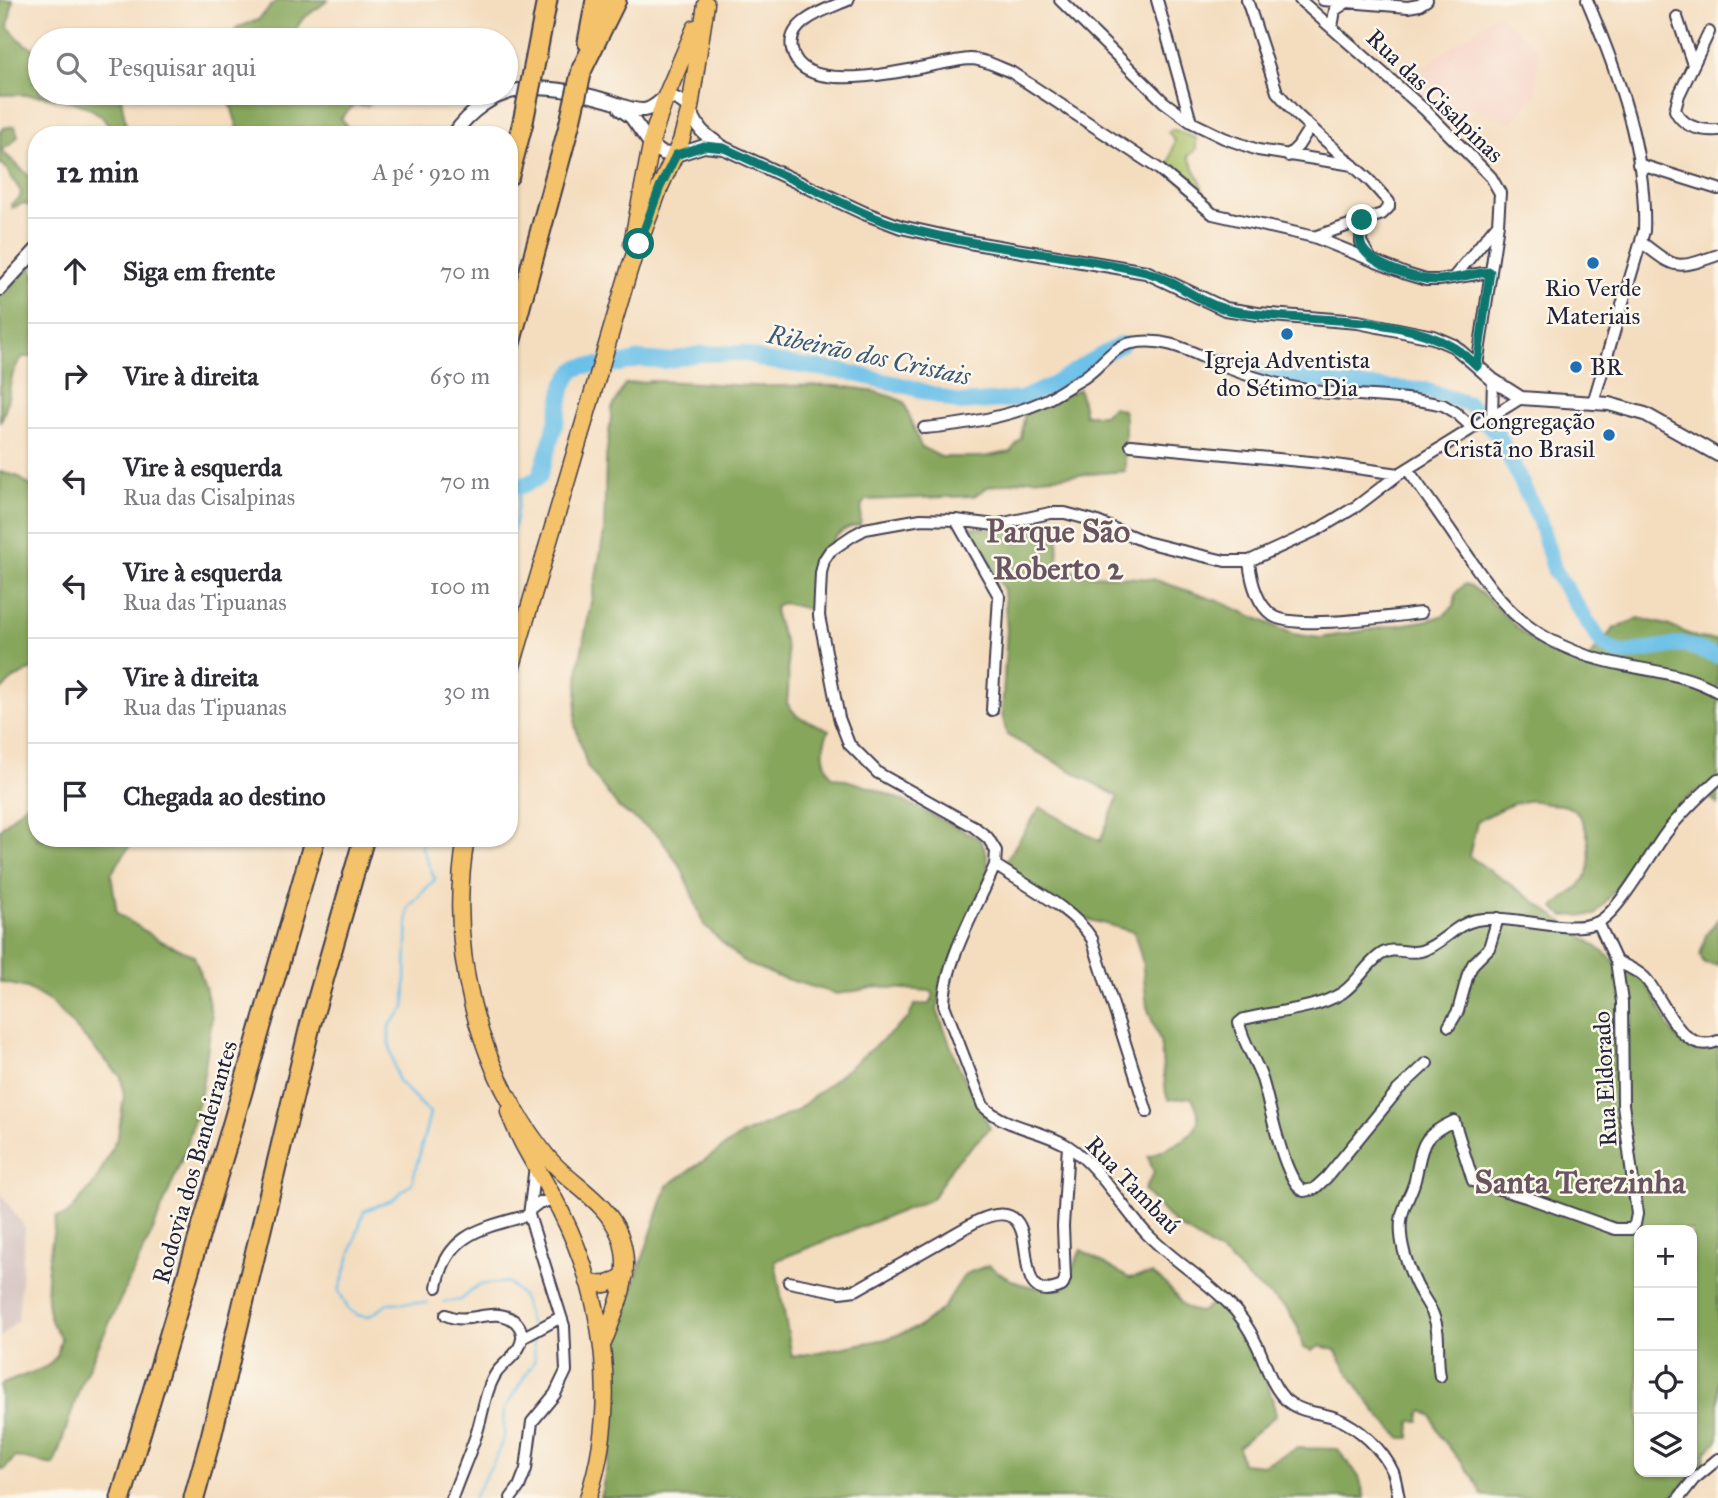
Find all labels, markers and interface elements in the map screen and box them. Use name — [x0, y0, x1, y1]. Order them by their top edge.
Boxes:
street label: Rua das Cisalpinas — [1360, 23, 1510, 169]
search box — [28, 28, 518, 105]
icon: search — [52, 48, 90, 86]
text: Pesquisar aqui — [108, 51, 256, 83]
text: 12 min — [56, 154, 139, 190]
text: A pé · 920 m — [372, 158, 490, 186]
route end — [1346, 204, 1377, 235]
route start — [623, 228, 654, 259]
icon: ahead — [56, 252, 94, 290]
text: Siga em frente — [123, 255, 275, 287]
marker: Rio Verde Materiais — [1585, 255, 1601, 271]
text: 70 m — [440, 257, 490, 285]
place label: Rio Verde Materiais — [1545, 273, 1641, 331]
water label: Ribeirão dos Cristais — [763, 318, 974, 392]
marker: Igreja Adventista do Sétimo Dia — [1279, 326, 1295, 342]
place label: Igreja Adventista do Sétimo Dia — [1204, 345, 1371, 403]
place label: BR — [1590, 352, 1624, 382]
icon: right — [56, 357, 94, 395]
marker: BR — [1568, 359, 1584, 375]
text: Vire à direita — [123, 360, 259, 392]
text: 650 m — [430, 362, 490, 390]
place label: Congregação Cristã no Brasil — [1443, 406, 1596, 464]
marker: Congregação Cristã no Brasil — [1601, 427, 1617, 443]
text: Vire à esquerda — [123, 451, 282, 483]
icon: left — [56, 462, 94, 500]
text: 70 m — [440, 467, 490, 495]
text: Rua das Cisalpinas — [123, 483, 295, 511]
district label: Parque São Roberto 2 — [986, 512, 1130, 588]
text: Vire à esquerda — [123, 556, 282, 588]
icon: left — [56, 567, 94, 605]
text: 100 m — [430, 572, 490, 600]
text: Rua das Tipuanas — [123, 588, 287, 616]
text: Vire à direita — [123, 661, 259, 693]
icon: right — [56, 672, 94, 710]
text: 30 m — [443, 677, 490, 705]
text: Rua das Tipuanas — [123, 693, 287, 721]
icon: arrive — [56, 777, 94, 815]
text: Chegada ao destino — [123, 780, 326, 812]
street label: Rua Eldorado — [1586, 1010, 1624, 1148]
street label: Rodovia dos Bandeirantes — [146, 1037, 244, 1287]
street label: Rua Tambaú — [1079, 1130, 1187, 1240]
district label: Santa Terezinha — [1475, 1163, 1687, 1202]
map controls — [1634, 1225, 1697, 1477]
button: + — [1634, 1225, 1697, 1288]
button: − — [1634, 1288, 1697, 1351]
button: locate — [1634, 1351, 1697, 1414]
button: layers — [1634, 1414, 1697, 1477]

